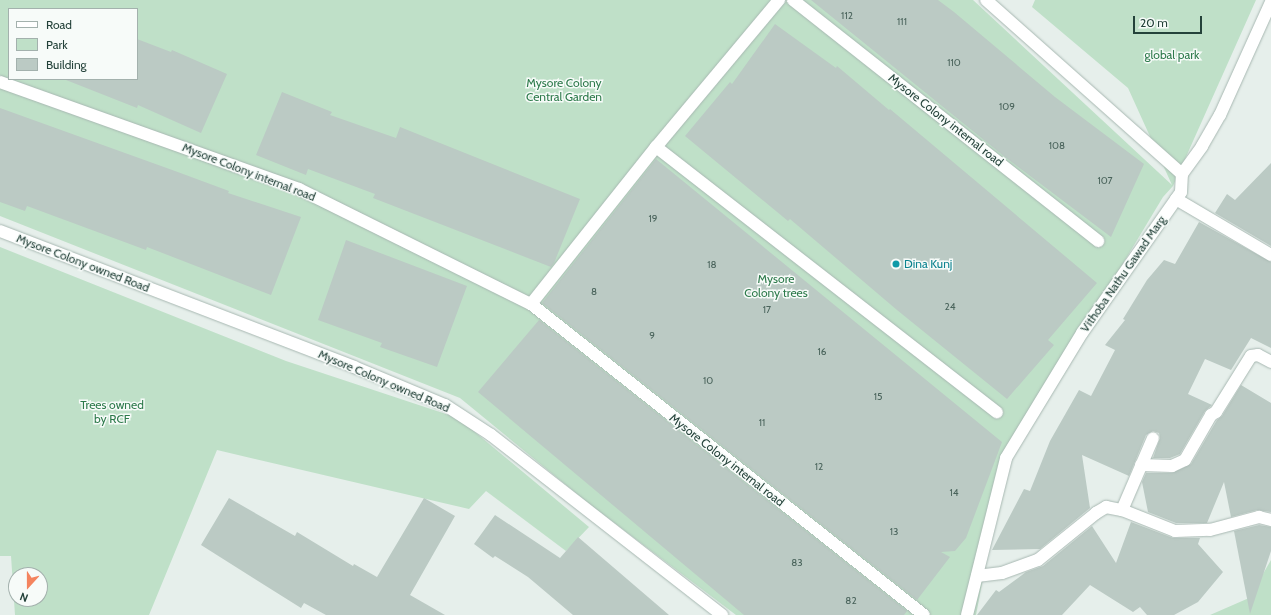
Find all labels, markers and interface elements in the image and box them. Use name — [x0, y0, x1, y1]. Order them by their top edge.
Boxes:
legend — [8, 8, 138, 80]
scale bar — [1135, 8, 1204, 34]
house number: 112 — [841, 10, 853, 22]
text: 20 m — [1140, 15, 1168, 30]
house number: 111 — [897, 16, 907, 28]
text: Road — [46, 17, 72, 32]
text: Park — [46, 37, 68, 52]
park label: global park — [1145, 48, 1199, 62]
text: Building — [46, 57, 87, 72]
house number: 110 — [947, 57, 961, 69]
street label: Mysore Colony internal road — [886, 71, 1006, 169]
park label: Mysore Colony Central Garden — [526, 76, 602, 104]
house number: 109 — [999, 101, 1015, 113]
street label: Mysore Colony internal road — [180, 140, 318, 204]
house number: 108 — [1049, 140, 1065, 152]
house number: 107 — [1097, 175, 1113, 187]
house number: 19 — [649, 213, 657, 225]
street label: Vithoba Nathu Gawad Marg — [1077, 213, 1169, 335]
street label: Mysore Colony owned Road — [14, 231, 152, 295]
place label: Dina Kunj — [904, 257, 952, 271]
house number: 18 — [707, 259, 717, 271]
marker: Dina Kunj — [891, 259, 901, 269]
park label: Mysore Colony trees — [744, 272, 808, 300]
house number: 8 — [591, 286, 597, 298]
house number: 24 — [944, 301, 956, 313]
house number: 17 — [763, 304, 771, 316]
house number: 9 — [649, 330, 655, 342]
house number: 16 — [818, 346, 826, 358]
street label: Mysore Colony owned Road — [316, 347, 452, 415]
house number: 10 — [703, 375, 713, 387]
house number: 15 — [874, 391, 882, 403]
park label: Trees owned by RCF — [80, 398, 144, 426]
street label: Mysore Colony internal road — [667, 411, 787, 509]
house number: 11 — [759, 417, 765, 429]
house number: 12 — [815, 461, 823, 473]
house number: 14 — [949, 487, 959, 499]
house number: 13 — [890, 526, 898, 538]
house number: 83 — [791, 557, 803, 569]
north arrow — [8, 567, 48, 607]
text: N — [18, 589, 30, 605]
house number: 82 — [845, 595, 857, 607]

